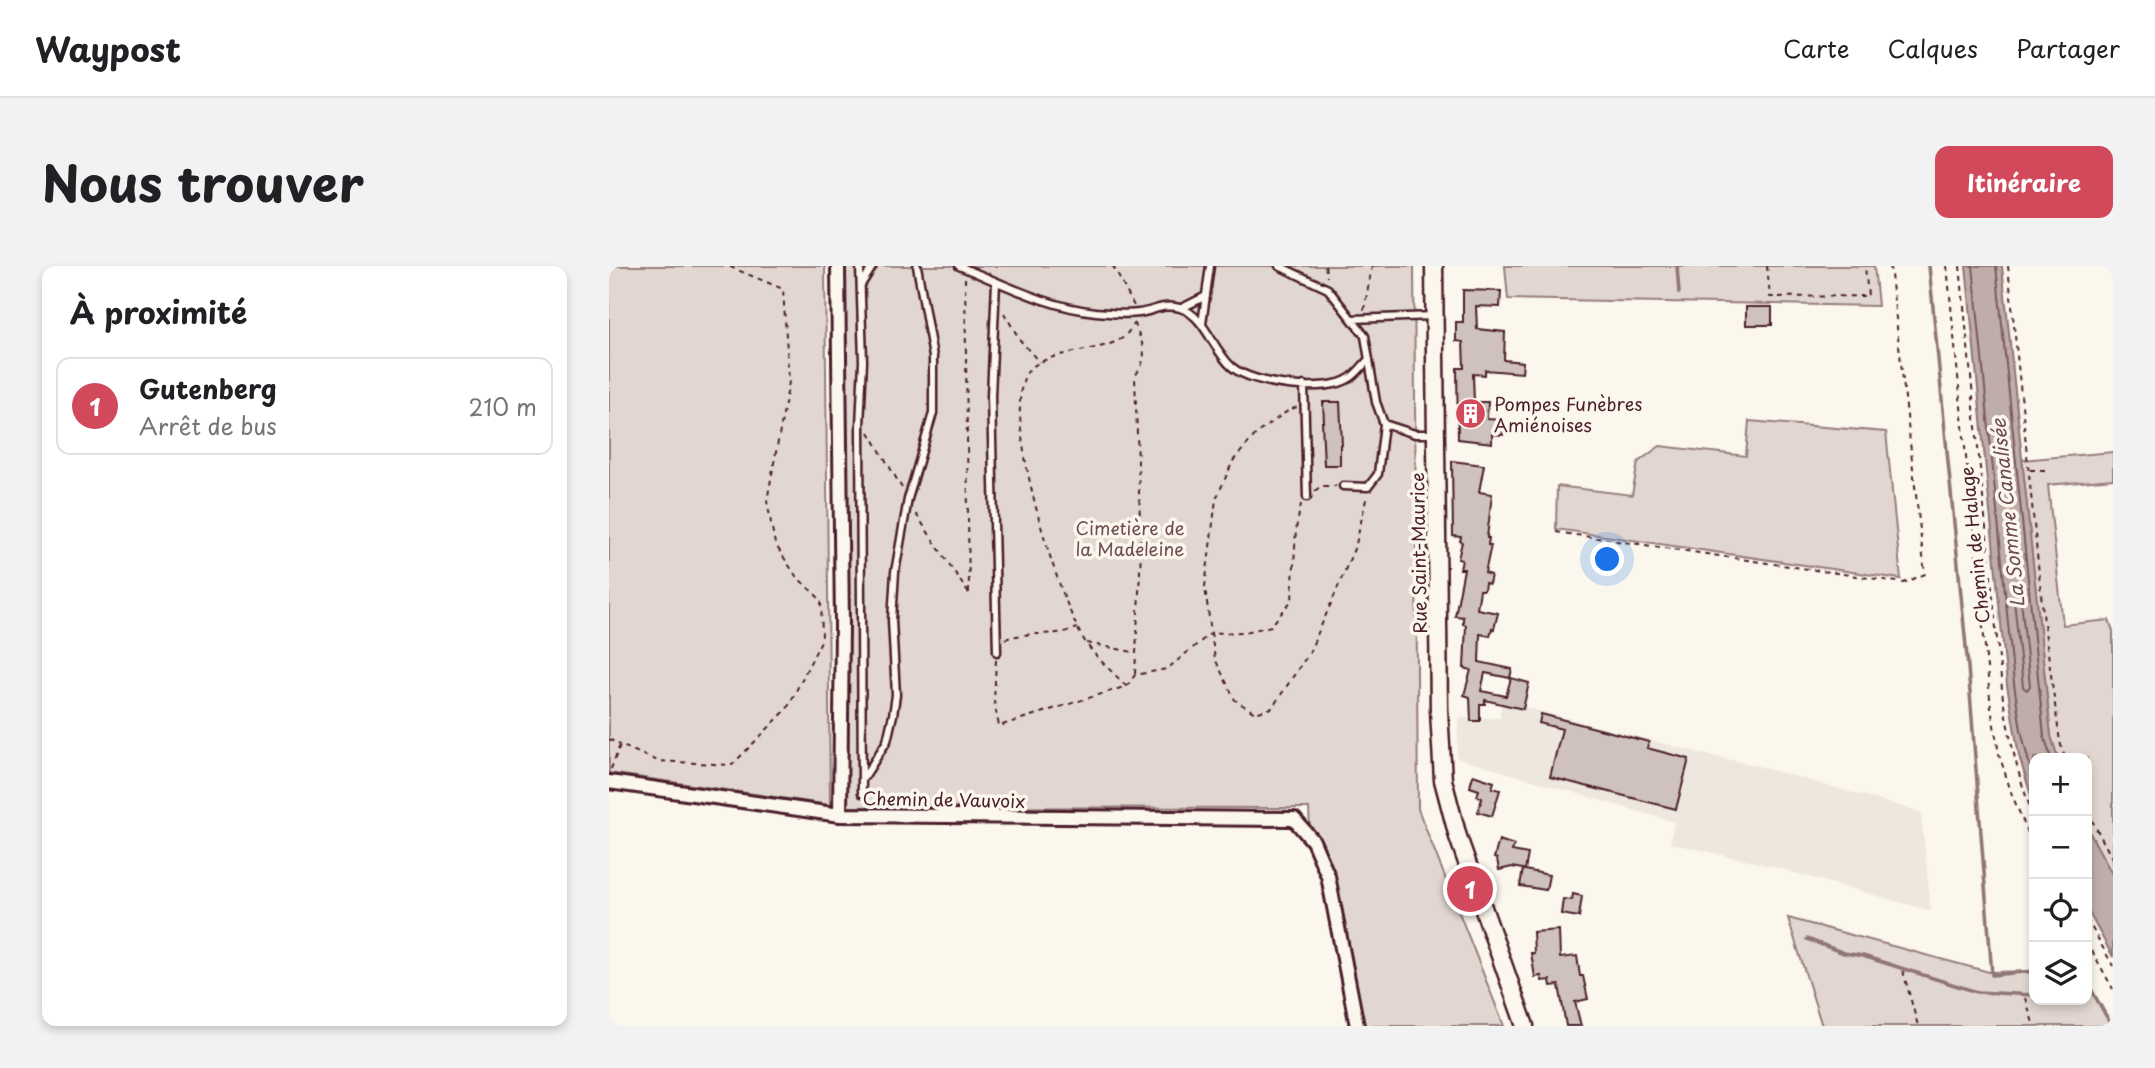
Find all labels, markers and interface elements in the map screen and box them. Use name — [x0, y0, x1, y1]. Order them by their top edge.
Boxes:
text: Waypost — [35, 23, 181, 73]
text: Carte — [1783, 30, 1849, 66]
text: Calques — [1887, 30, 1978, 66]
text: Partager — [2016, 30, 2120, 66]
text: Nous trouver — [42, 145, 364, 219]
button: Itinéraire — [1935, 146, 2113, 218]
text: À proximité — [70, 289, 247, 334]
text: Gutenberg — [139, 369, 277, 408]
text: 1 — [90, 389, 101, 424]
text: 210 m — [469, 389, 537, 424]
place label: Pompes Funèbres Amiénoises — [1494, 390, 1642, 438]
building icon: Pompes Funèbres Amiénoises — [1454, 396, 1488, 430]
text: Arrêt de bus — [139, 408, 277, 443]
water label: La Somme Canalisée — [1983, 417, 2031, 609]
street label: Chemin de Halage — [1952, 465, 1996, 625]
street label: Rue Saint-Maurice — [1403, 472, 1433, 634]
park label: Cimetière de la Madeleine — [1075, 514, 1185, 562]
your location — [1590, 542, 1624, 576]
map controls — [2029, 753, 2092, 1005]
button: + — [2029, 753, 2092, 816]
street label: Chemin de Vauvoix — [863, 784, 1025, 814]
button: − — [2029, 816, 2092, 879]
pin: 1 — [1447, 863, 1493, 915]
button: locate — [2029, 879, 2092, 942]
button: layers — [2029, 942, 2092, 1005]

